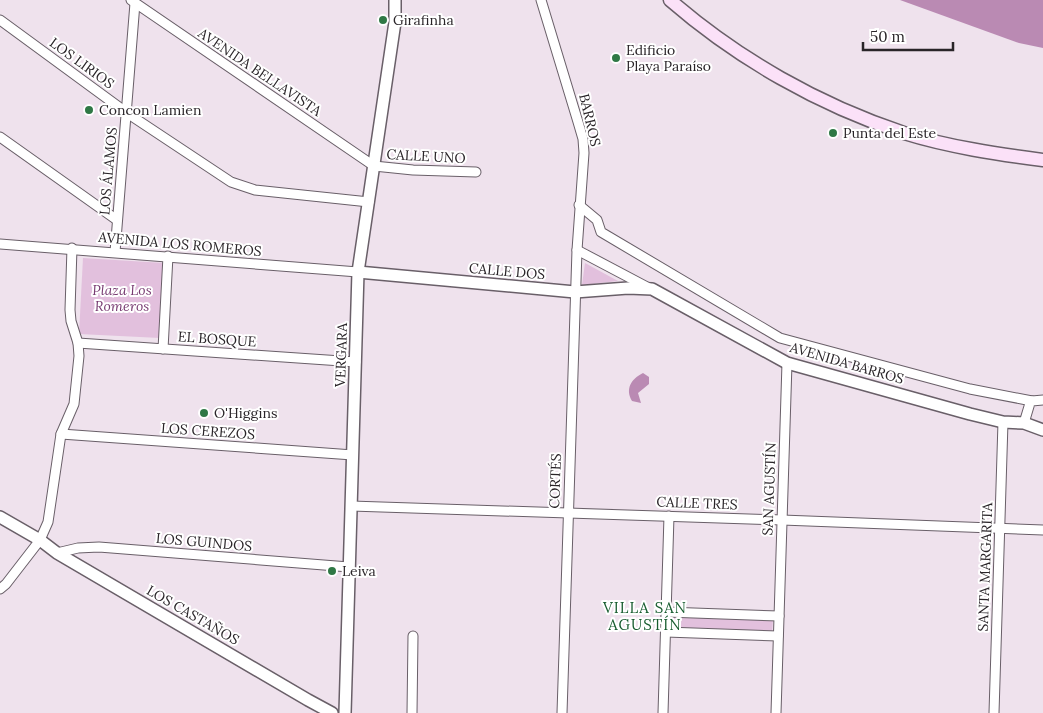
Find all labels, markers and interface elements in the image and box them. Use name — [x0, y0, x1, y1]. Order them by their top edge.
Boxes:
place label: Girafinha — [393, 11, 454, 29]
marker: Girafinha — [377, 14, 389, 26]
scale bar — [863, 20, 953, 52]
street label: AVENIDA BELLAVISTA — [194, 23, 325, 120]
text: 50 m — [870, 27, 905, 46]
street label: LOS LIRIOS — [46, 33, 118, 93]
place label: Edificio Playa Paraíso — [626, 41, 711, 75]
marker: Edificio Playa Paraíso — [610, 52, 622, 64]
street label: BARROS — [575, 92, 605, 148]
place label: Concon Lamien — [99, 101, 202, 119]
marker: Concon Lamien — [83, 104, 95, 116]
place label: Punta del Este — [843, 124, 937, 142]
street label: LOS ÁLAMOS — [95, 126, 121, 216]
marker: Punta del Este — [827, 127, 839, 139]
street label: CALLE UNO — [386, 145, 466, 167]
street label: AVENIDA LOS ROMEROS — [97, 228, 262, 260]
street label: CALLE DOS — [468, 259, 546, 283]
park label: Plaza Los Romeros — [92, 281, 152, 315]
street label: VERGARA — [331, 322, 351, 388]
street label: EL BOSQUE — [177, 327, 257, 351]
street label: AVENIDA BARROS — [787, 338, 906, 388]
place label: O'Higgins — [214, 404, 278, 422]
marker: O'Higgins — [198, 407, 210, 419]
street label: LOS CEREZOS — [160, 419, 256, 443]
street label: SAN AGUSTÍN — [758, 442, 780, 536]
street label: CORTÉS — [545, 453, 565, 509]
street label: CALLE TRES — [656, 493, 738, 513]
street label: SANTA MARGARITA — [974, 502, 996, 632]
street label: LOS GUINDOS — [155, 529, 253, 555]
place label: Leiva — [342, 562, 376, 580]
marker: Leiva — [326, 565, 338, 577]
street label: LOS CASTAÑOS — [143, 581, 243, 649]
district label: VILLA SAN AGUSTÍN — [602, 598, 687, 634]

